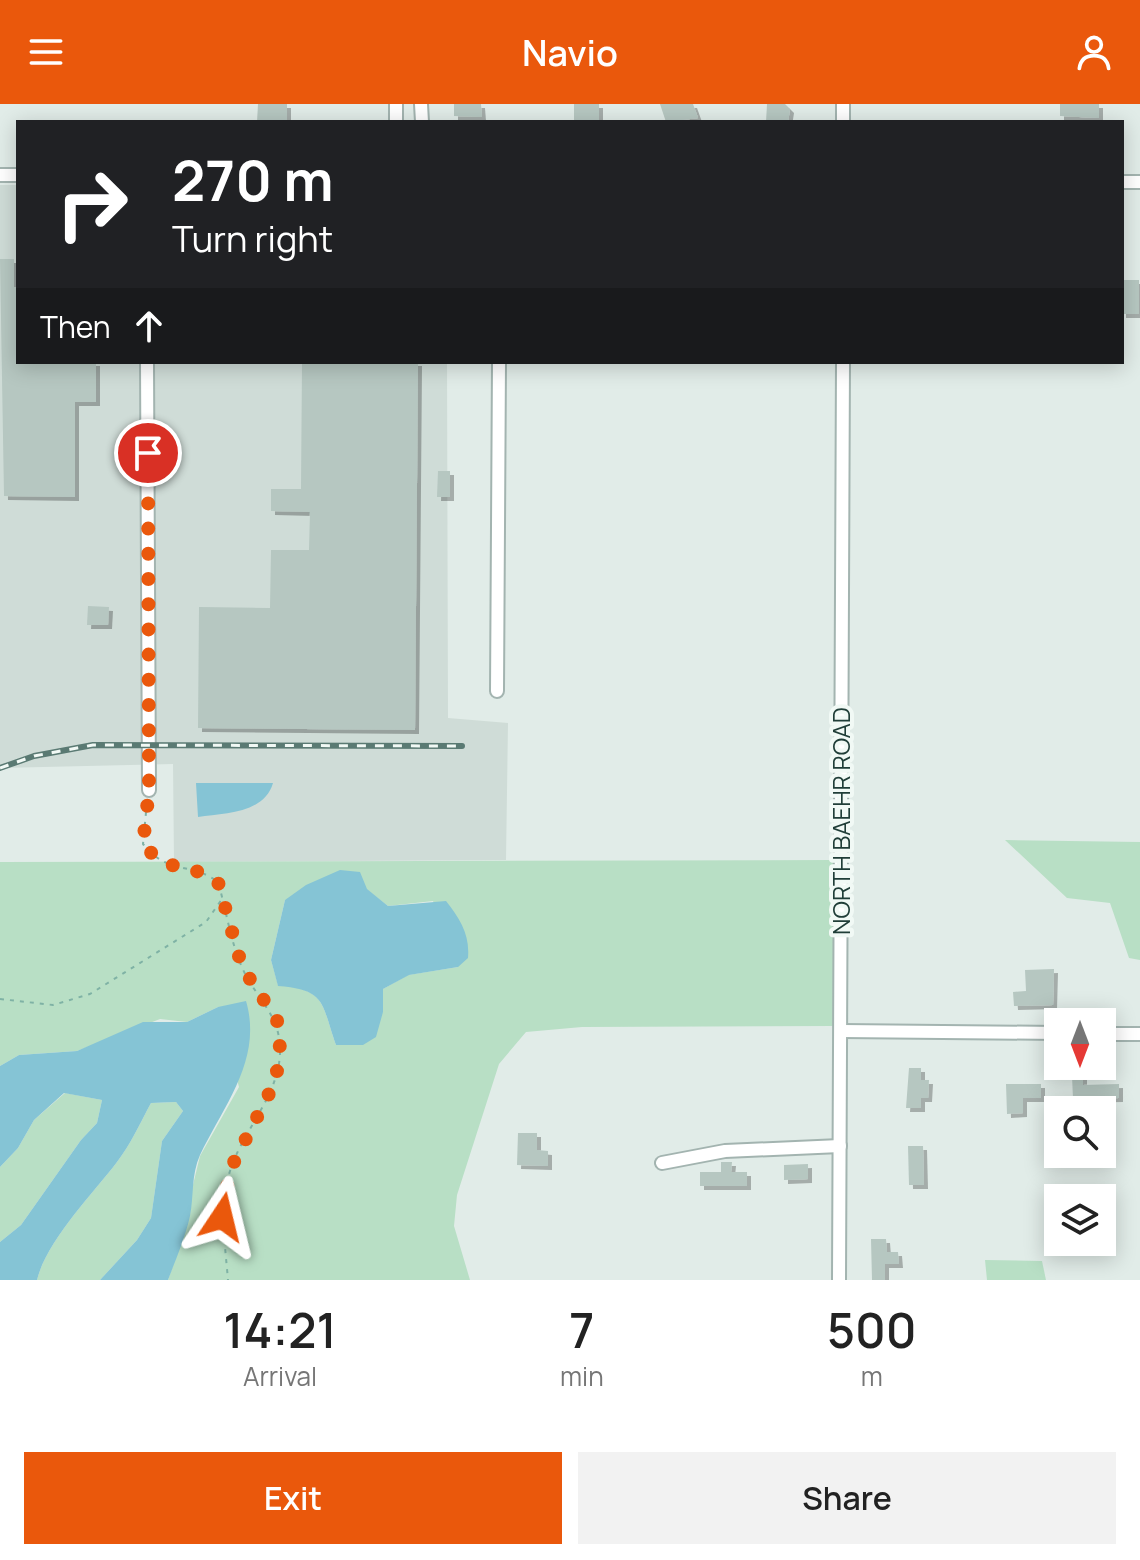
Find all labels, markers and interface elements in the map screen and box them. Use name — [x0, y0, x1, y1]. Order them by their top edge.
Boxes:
text: Navio — [522, 28, 618, 77]
icon: menu — [24, 30, 68, 74]
icon: person — [1072, 30, 1116, 74]
text: 270 m — [172, 141, 334, 218]
icon: right — [40, 152, 144, 256]
text: Turn right — [172, 214, 333, 263]
icon: ahead — [127, 304, 171, 348]
text: Then — [40, 306, 111, 347]
pin — [114, 419, 182, 487]
icon: arrive — [126, 431, 170, 475]
street label: NORTH BAEHR ROAD — [824, 707, 857, 935]
north arrow — [1044, 1008, 1116, 1080]
map controls — [1044, 1008, 1116, 1256]
button: search — [1044, 1096, 1116, 1168]
position arrow — [180, 1175, 264, 1259]
button: layers — [1044, 1184, 1116, 1256]
text: 14:21 — [223, 1297, 337, 1362]
text: 7 — [569, 1297, 594, 1362]
text: 500 — [827, 1297, 917, 1362]
text: Arrival — [243, 1358, 317, 1394]
text: min — [560, 1358, 604, 1394]
text: m — [861, 1358, 883, 1394]
button: Exit — [24, 1452, 562, 1544]
button: Share — [578, 1452, 1116, 1544]

